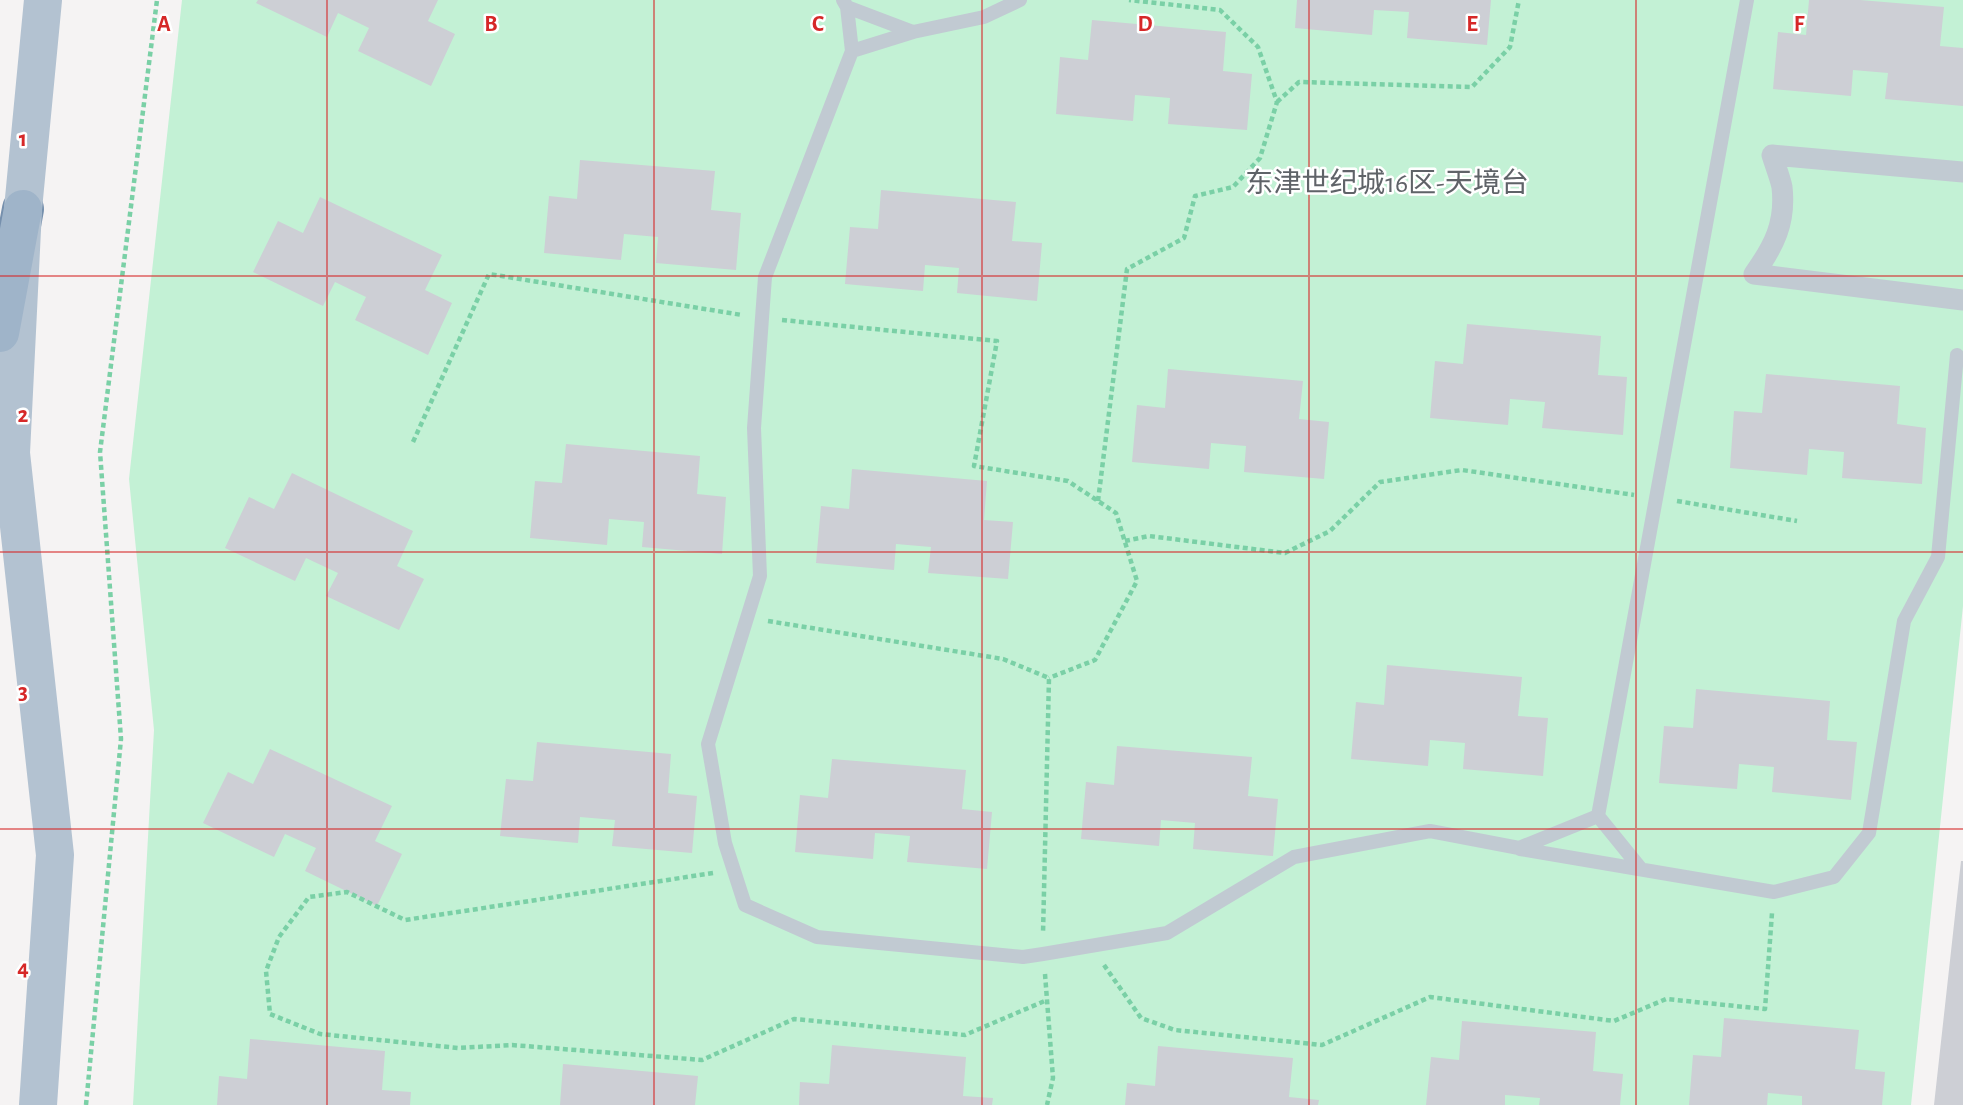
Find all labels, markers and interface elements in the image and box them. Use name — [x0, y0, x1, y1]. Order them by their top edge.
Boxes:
text: A — [157, 13, 171, 36]
text: B — [484, 13, 498, 36]
text: C — [812, 13, 824, 36]
text: D — [1137, 13, 1153, 36]
text: E — [1466, 13, 1478, 36]
text: F — [1794, 13, 1805, 36]
text: 1 — [19, 128, 27, 151]
district label: 东津世纪城16区-天境台 — [1245, 168, 1529, 198]
text: 2 — [18, 404, 29, 427]
text: 3 — [18, 681, 28, 704]
text: 4 — [17, 957, 29, 980]

